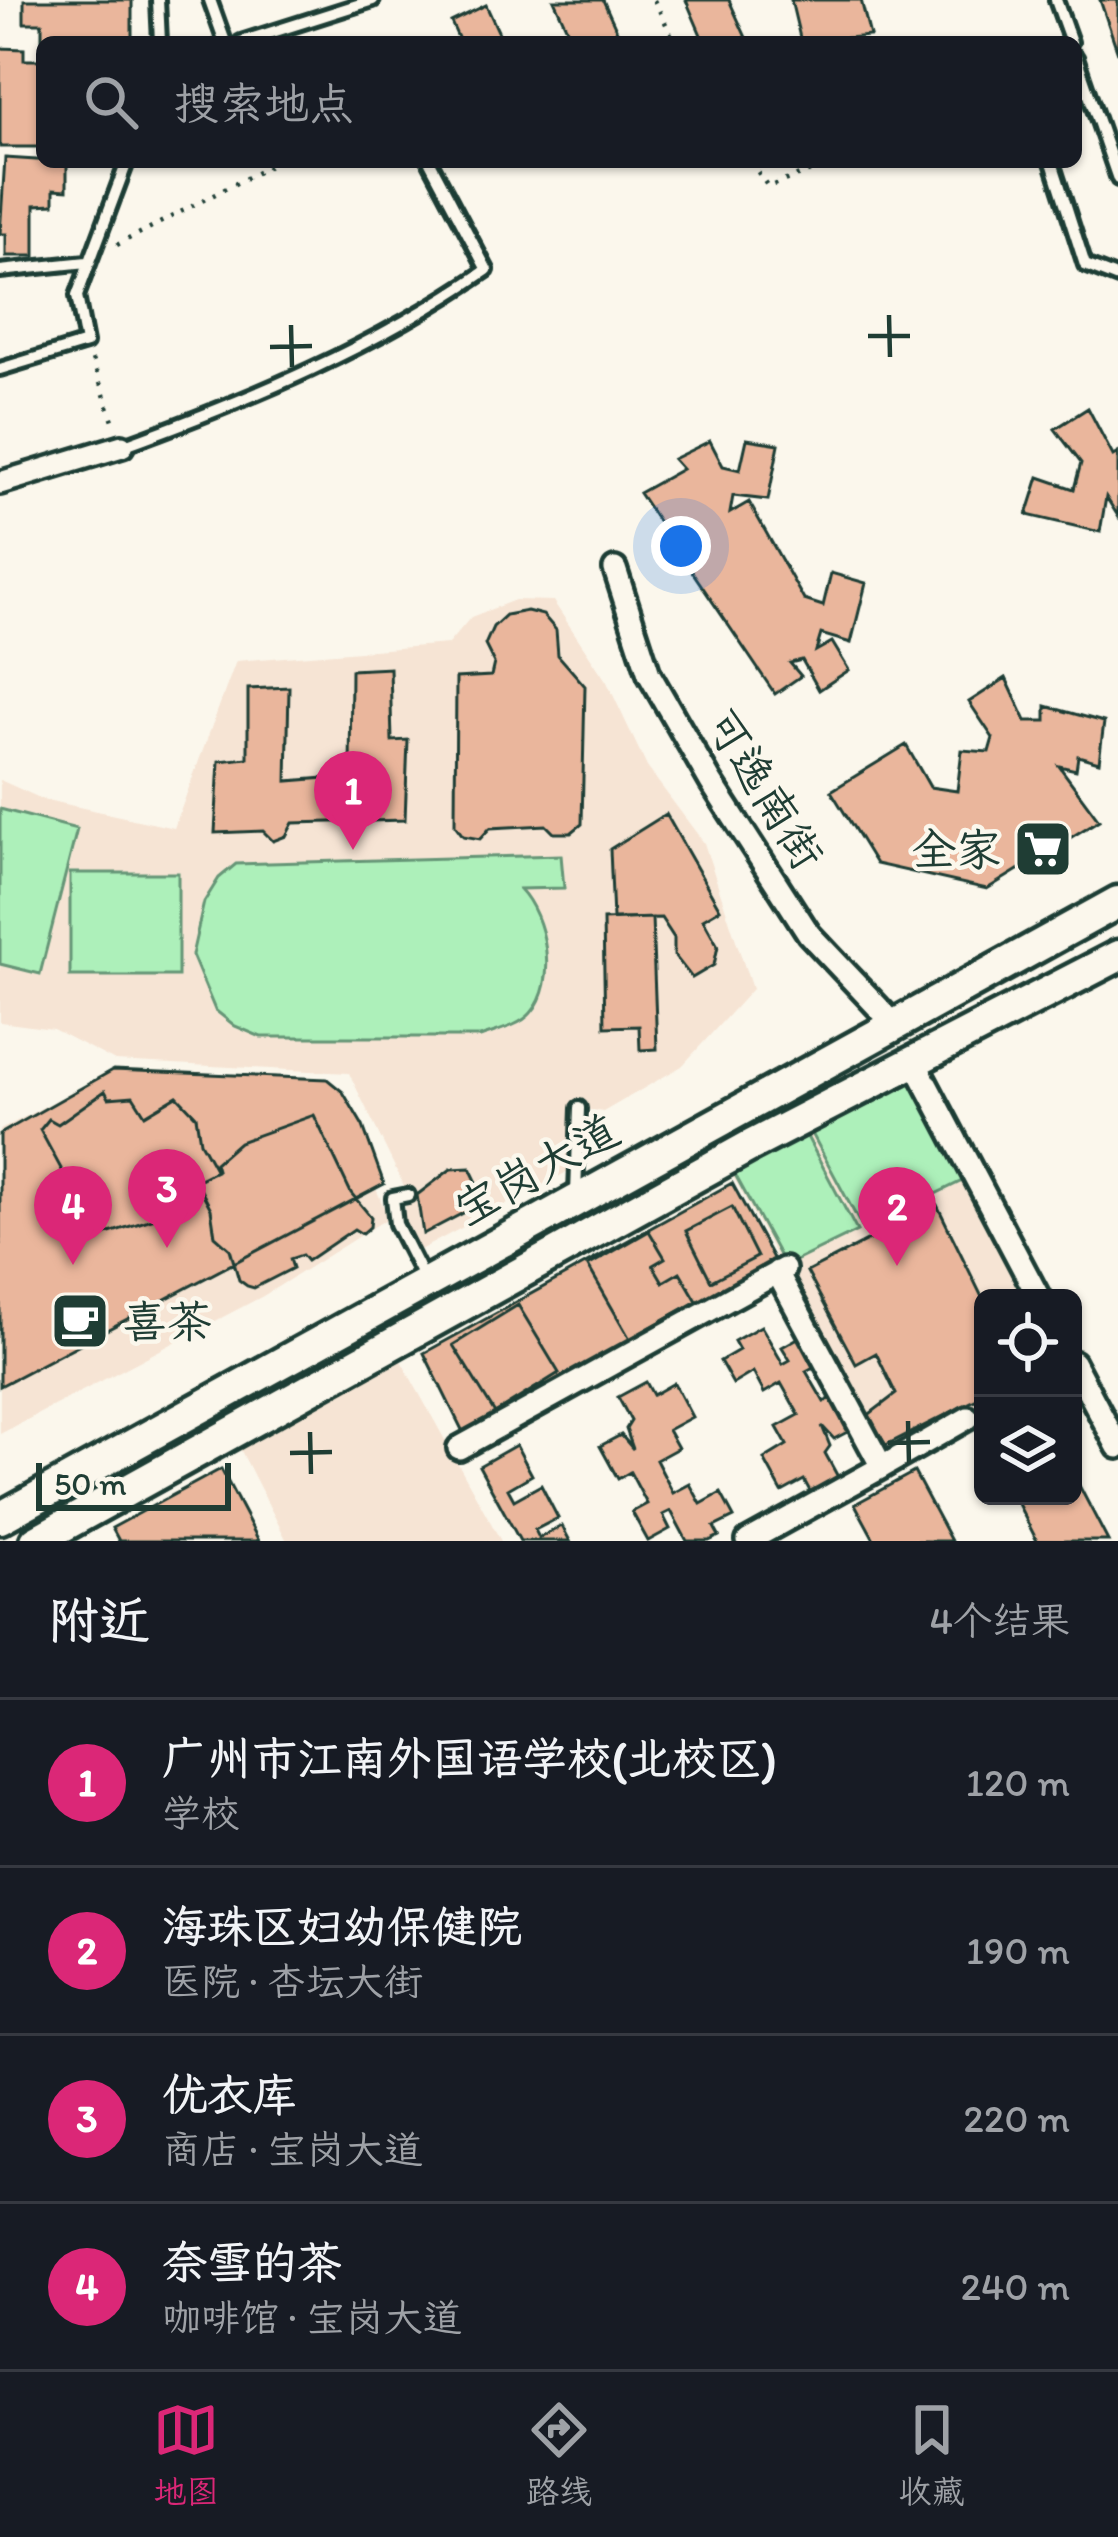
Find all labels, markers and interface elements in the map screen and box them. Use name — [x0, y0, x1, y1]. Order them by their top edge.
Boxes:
search box — [36, 36, 1082, 168]
icon: search — [78, 69, 144, 135]
text: 搜索地点 — [174, 76, 354, 130]
your location — [651, 516, 711, 576]
street label: 可逸南街 — [694, 697, 836, 879]
pin: 1 — [314, 751, 392, 850]
supermarket icon: 全家 — [1012, 818, 1074, 880]
place label: 全家 — [911, 822, 1001, 876]
street label: 宝岗大道 — [444, 1102, 628, 1236]
pin: 3 — [128, 1149, 206, 1248]
pin: 4 — [34, 1166, 112, 1265]
pin: 2 — [858, 1167, 936, 1266]
map controls — [974, 1289, 1082, 1505]
button: locate — [974, 1289, 1082, 1397]
cafe icon: 喜茶 — [49, 1290, 111, 1352]
place label: 喜茶 — [122, 1294, 212, 1348]
button: layers — [974, 1397, 1082, 1505]
scale bar — [36, 1457, 231, 1510]
text: 50 m — [54, 1464, 127, 1503]
text: 附近 — [48, 1590, 150, 1651]
text: 4个结果 — [930, 1597, 1070, 1644]
text: 广州市江南外国语学校(北校区) — [162, 1731, 776, 1785]
text: 1 — [78, 1759, 96, 1806]
text: 120 m — [966, 1759, 1070, 1806]
text: 学校 — [162, 1790, 240, 1837]
text: 海珠区妇幼保健院 — [162, 1899, 522, 1953]
text: 2 — [77, 1927, 97, 1974]
text: 190 m — [966, 1927, 1070, 1974]
text: 医院 · 杏坛大街 — [162, 1958, 423, 2005]
text: 优衣库 — [162, 2067, 297, 2121]
text: 3 — [76, 2095, 98, 2142]
text: 220 m — [963, 2095, 1070, 2142]
text: 商店 · 宝岗大道 — [162, 2126, 423, 2173]
text: 奈雪的茶 — [162, 2235, 342, 2289]
text: 4 — [75, 2263, 99, 2310]
text: 240 m — [960, 2263, 1070, 2310]
text: 咖啡馆 · 宝岗大道 — [162, 2294, 462, 2341]
tab: 地图 — [153, 2397, 219, 2512]
tab: 路线 — [526, 2397, 592, 2512]
tab: 收藏 — [899, 2397, 965, 2512]

